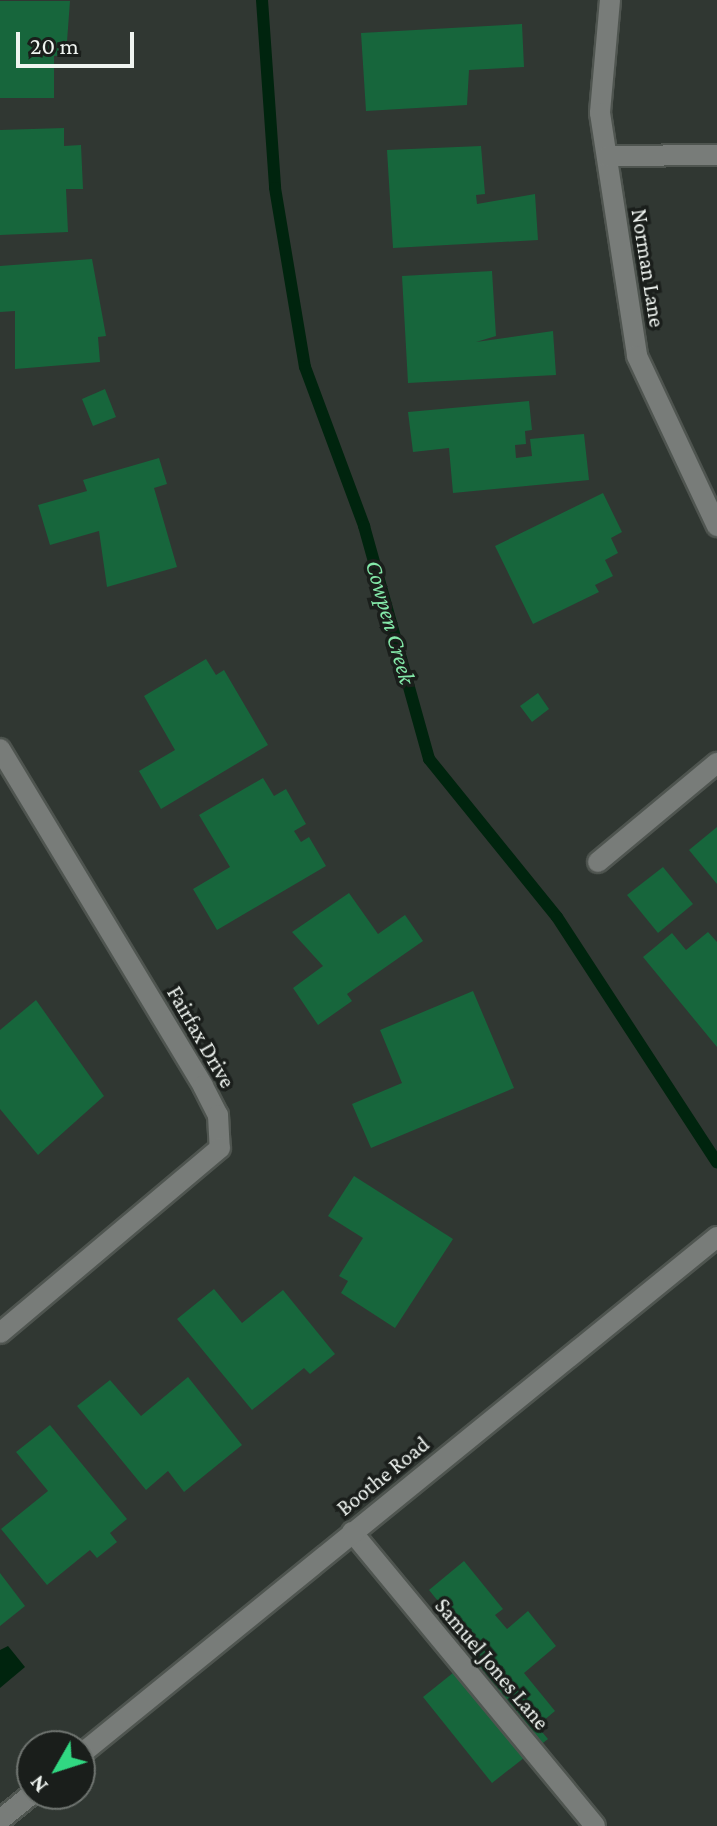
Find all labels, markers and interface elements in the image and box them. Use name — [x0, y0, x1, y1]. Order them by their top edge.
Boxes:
scale bar — [20, 16, 138, 66]
text: 20 m — [30, 32, 79, 59]
street label: Norman Lane — [626, 207, 670, 329]
water label: Cowpen Creek — [360, 557, 422, 687]
street label: Fairfax Drive — [161, 981, 241, 1093]
street label: Boothe Road — [331, 1431, 435, 1521]
street label: Samuel Jones Lane — [429, 1593, 555, 1735]
north arrow — [16, 1730, 96, 1810]
text: N — [24, 1770, 53, 1798]

